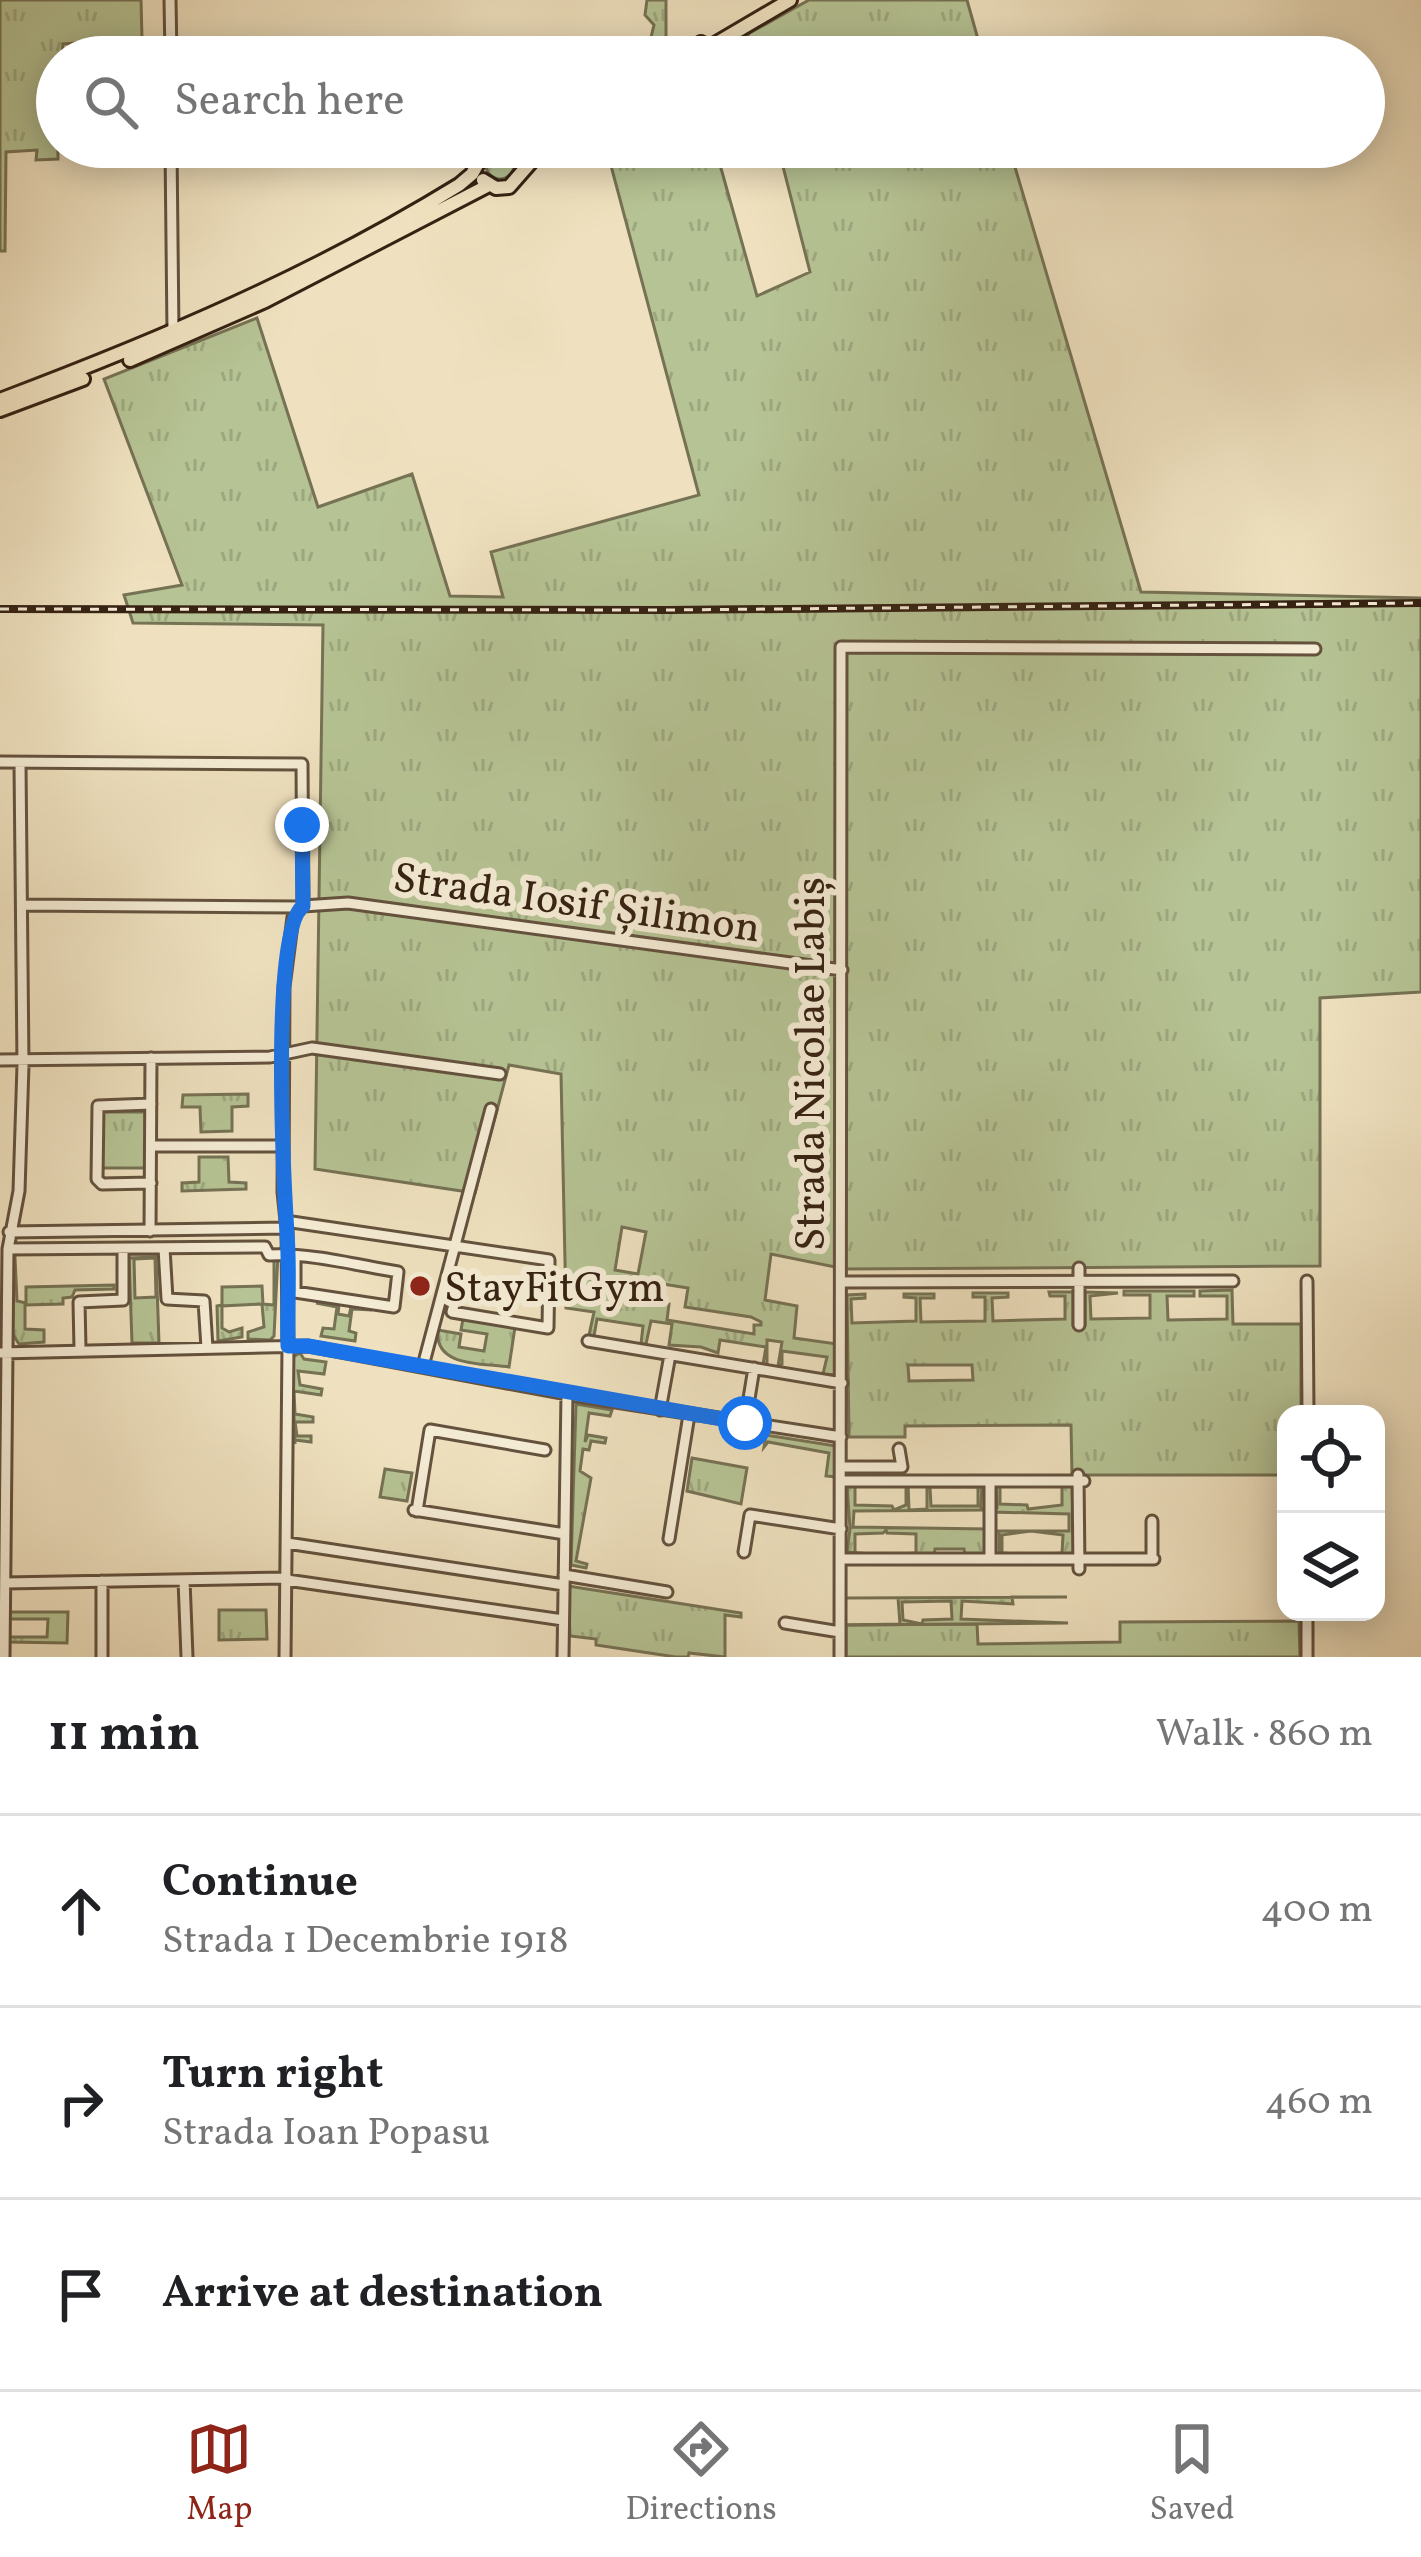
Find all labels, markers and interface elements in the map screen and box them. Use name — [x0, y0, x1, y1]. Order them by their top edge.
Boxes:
search box — [36, 36, 1385, 168]
icon: search — [78, 69, 144, 135]
text: Search here — [174, 71, 405, 134]
route end — [275, 798, 329, 852]
street label: Strada Iosif Șilimon — [389, 851, 764, 960]
street label: Strada Nicolae Labiș — [784, 877, 843, 1251]
place label: StayFitGym — [444, 1261, 665, 1320]
marker: StayFitGym — [407, 1273, 433, 1299]
route start — [718, 1396, 772, 1450]
map controls — [1277, 1405, 1385, 1621]
button: locate — [1277, 1405, 1385, 1513]
button: layers — [1277, 1513, 1385, 1621]
text: 11 min — [48, 1700, 200, 1771]
text: Walk · 860 m — [1156, 1708, 1373, 1762]
text: Continue — [162, 1852, 358, 1915]
icon: ahead — [48, 1878, 114, 1944]
text: 400 m — [1261, 1884, 1373, 1938]
text: Strada 1 Decembrie 1918 — [162, 1915, 569, 1969]
text: Turn right — [162, 2044, 383, 2107]
icon: right — [48, 2070, 114, 2136]
text: 460 m — [1265, 2076, 1373, 2130]
text: Strada Ioan Popasu — [162, 2107, 490, 2161]
icon: arrive — [48, 2262, 114, 2328]
text: Arrive at destination — [162, 2263, 603, 2326]
tab: Map — [186, 2416, 253, 2534]
tab: Directions — [625, 2416, 777, 2534]
tab: Saved — [1150, 2416, 1235, 2534]

